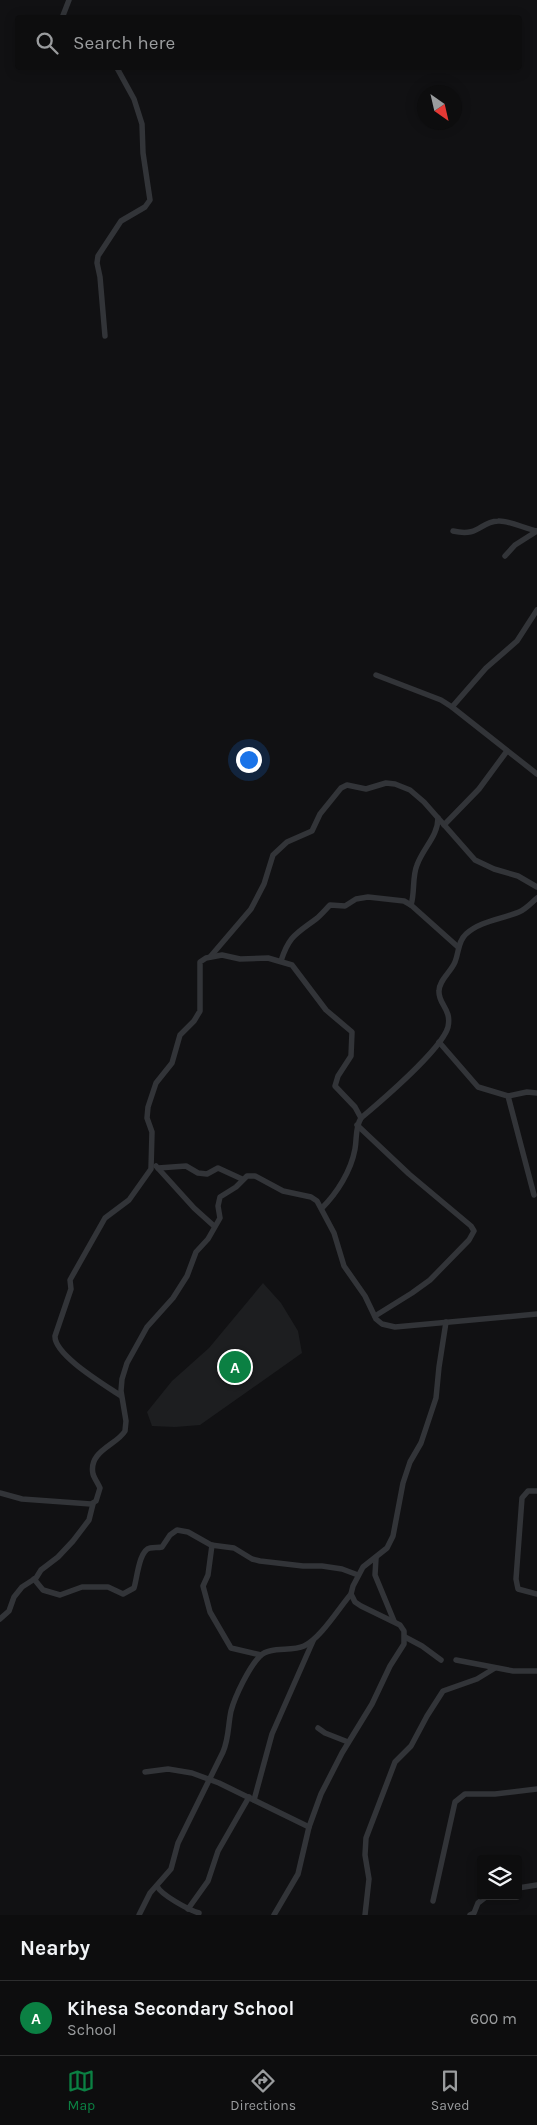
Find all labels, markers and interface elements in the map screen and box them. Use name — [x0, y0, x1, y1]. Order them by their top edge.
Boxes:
search box — [15, 15, 522, 70]
icon: search — [33, 29, 61, 57]
text: Search here — [73, 32, 175, 54]
north arrow — [417, 85, 462, 130]
your location — [236, 747, 262, 773]
pin: A — [219, 1348, 251, 1386]
map controls — [477, 1855, 522, 1900]
button: layers — [477, 1855, 522, 1900]
text: Nearby — [20, 1936, 90, 1960]
text: Kihesa Secondary School — [67, 1998, 294, 2020]
text: A — [31, 2009, 41, 2028]
text: 600 m — [470, 2009, 517, 2028]
text: School — [67, 2020, 117, 2039]
tab: Map — [67, 2067, 95, 2114]
tab: Directions — [230, 2067, 296, 2114]
tab: Saved — [431, 2067, 470, 2114]

